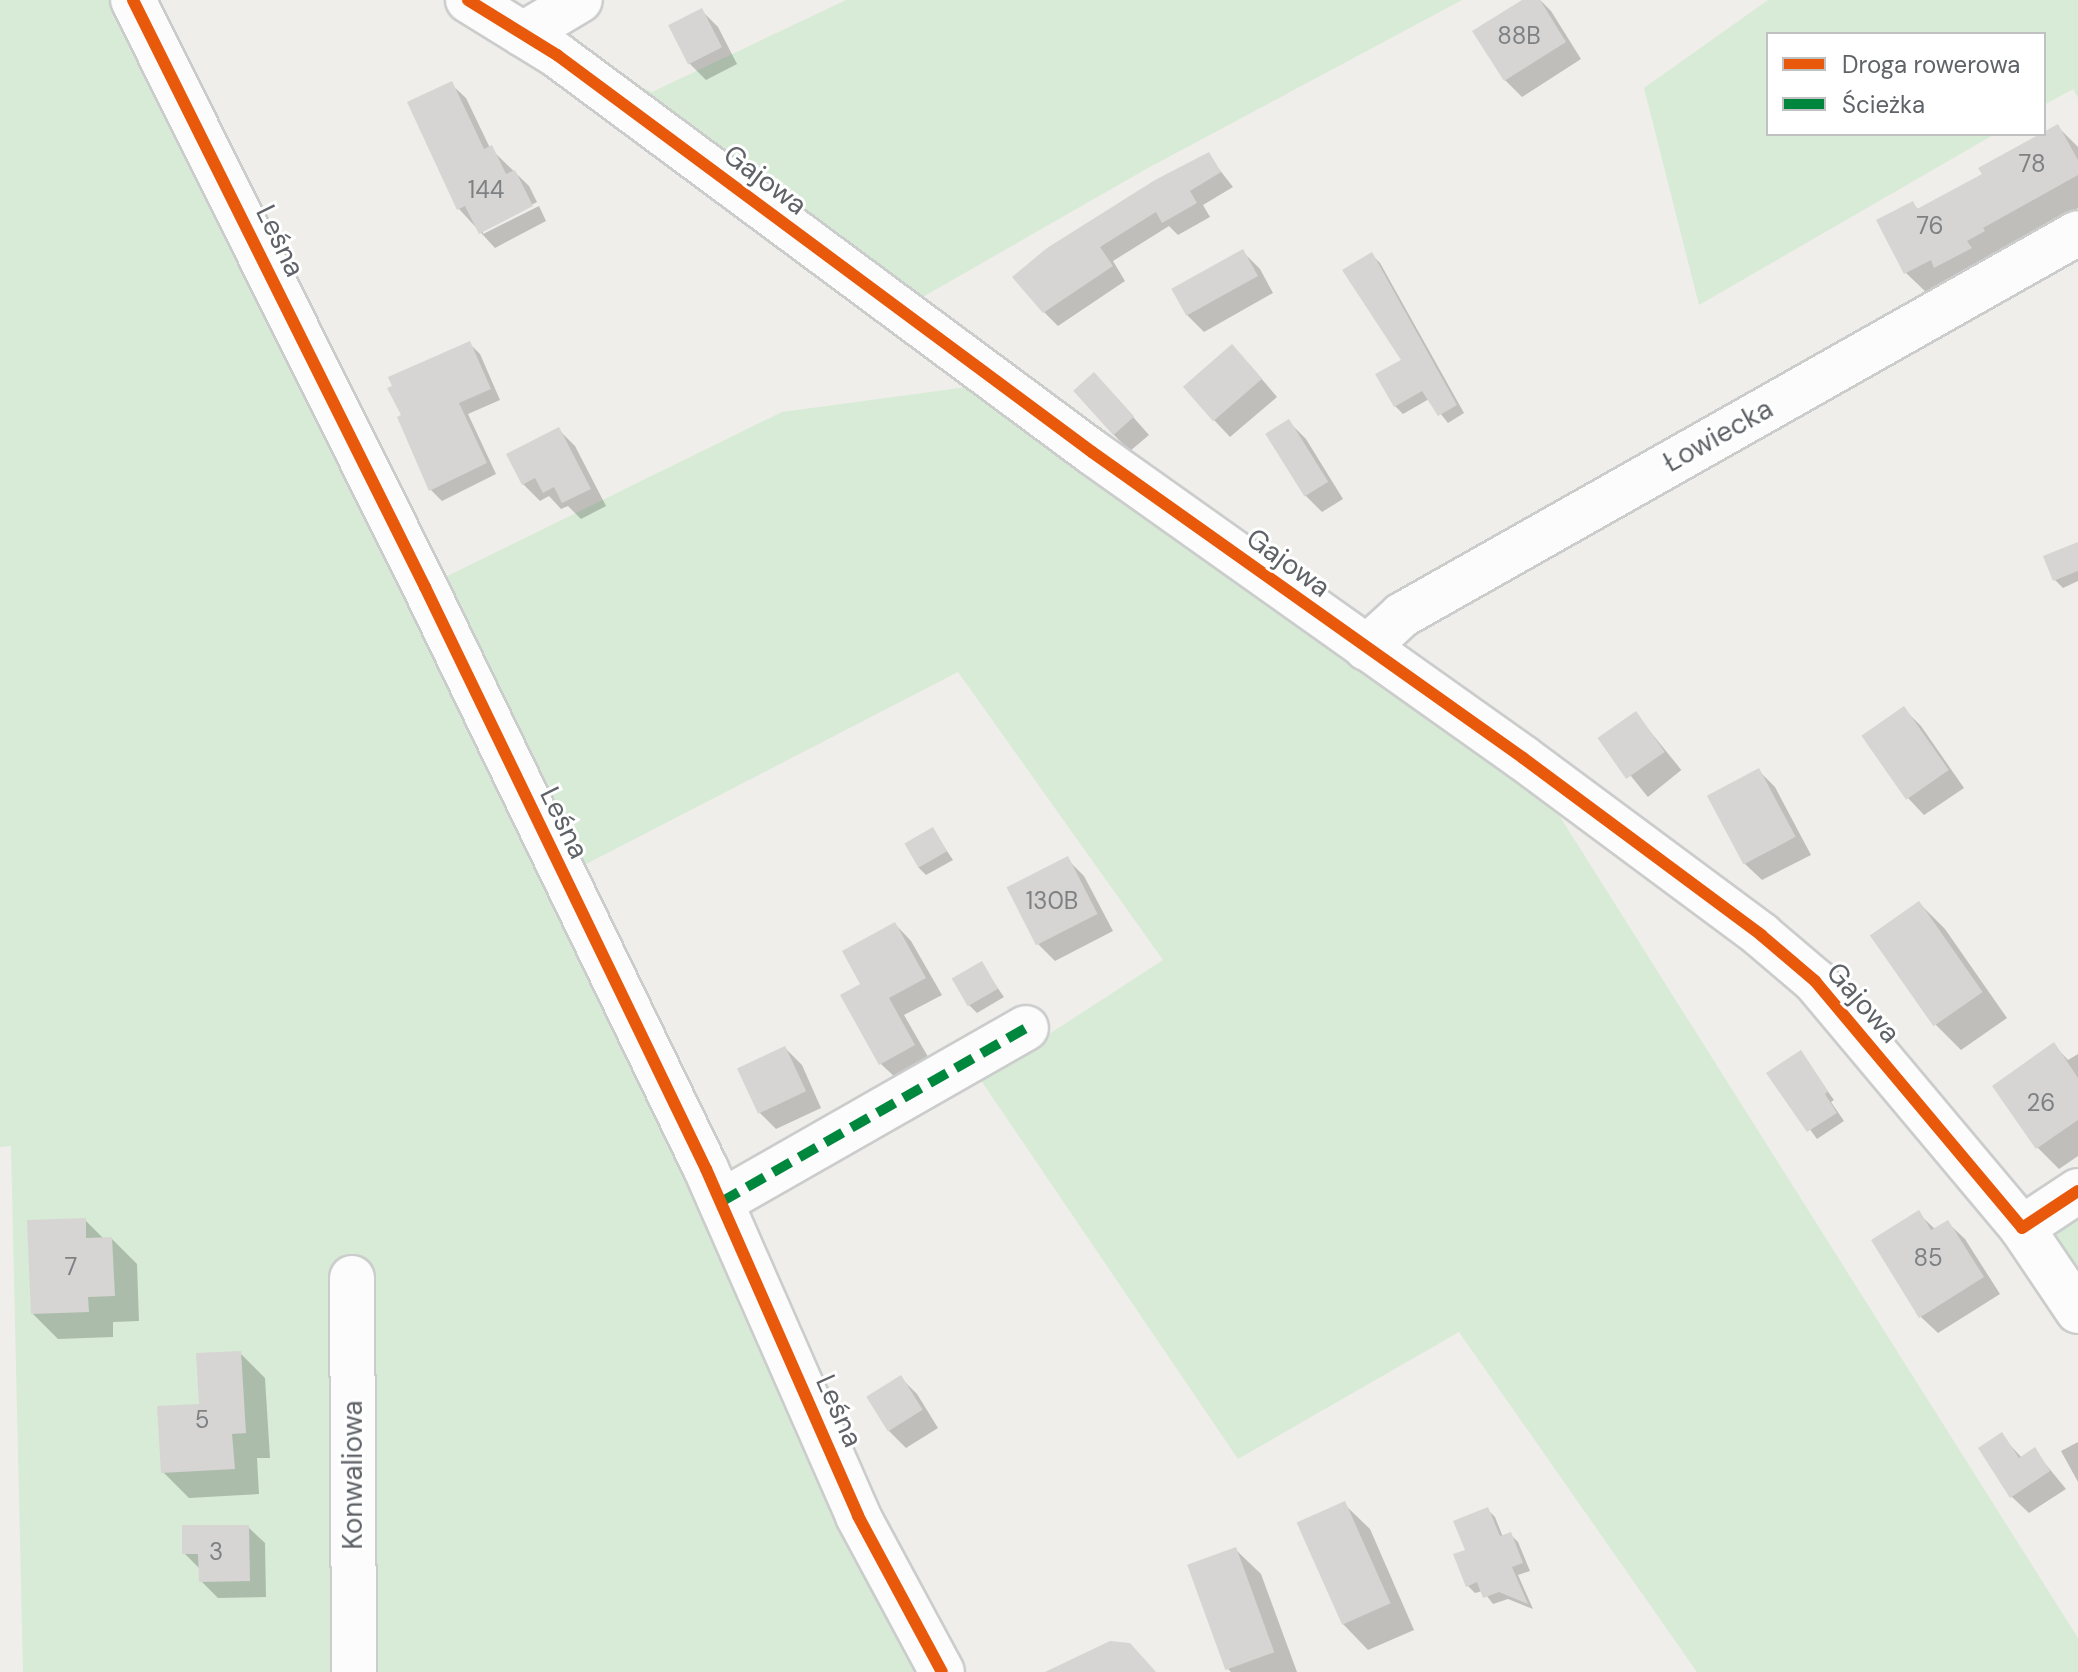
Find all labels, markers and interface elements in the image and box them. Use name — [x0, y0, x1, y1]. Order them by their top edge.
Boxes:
house number: 88B — [1497, 22, 1541, 50]
legend — [1766, 32, 2046, 136]
text: Droga rowerowa — [1842, 49, 2020, 80]
text: Ścieżka — [1842, 89, 1925, 120]
street label: Gajowa — [717, 138, 813, 222]
house number: 78 — [2019, 150, 2045, 178]
house number: 144 — [468, 176, 504, 204]
street label: Leśna — [248, 200, 312, 282]
house number: 76 — [1916, 212, 1944, 240]
street label: Łowiecka — [1657, 392, 1779, 480]
street label: Gajowa — [1240, 521, 1336, 605]
street label: Leśna — [532, 782, 596, 864]
house number: 130B — [1026, 887, 1078, 915]
street label: Gajowa — [1819, 956, 1907, 1050]
house number: 26 — [2027, 1089, 2055, 1117]
house number: 85 — [1913, 1244, 1943, 1272]
house number: 7 — [65, 1253, 77, 1281]
street label: Leśna — [808, 1370, 870, 1452]
street label: Konwaliowa — [336, 1400, 370, 1550]
house number: 5 — [195, 1406, 209, 1434]
house number: 3 — [209, 1538, 223, 1566]

